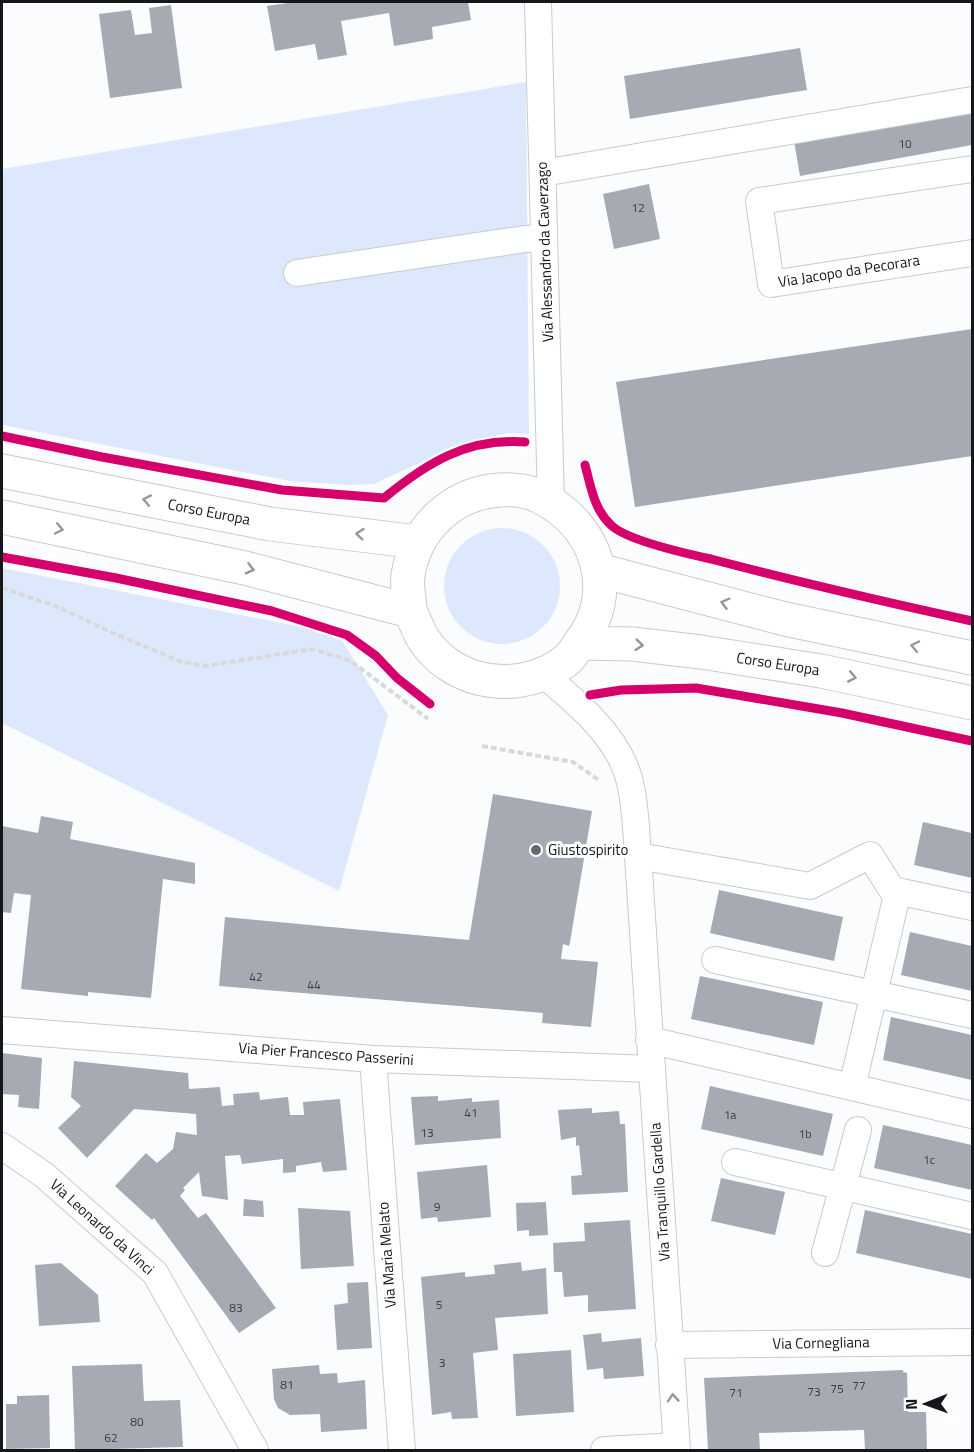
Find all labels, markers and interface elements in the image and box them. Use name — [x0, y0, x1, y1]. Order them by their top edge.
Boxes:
house number: 10 — [898, 134, 912, 153]
street label: Via Alessandro da Caverzago — [530, 161, 559, 343]
house number: 12 — [631, 198, 645, 217]
street label: Via Jacopo da Pecorara — [776, 248, 922, 293]
street label: Corso Europa — [166, 492, 253, 531]
one-way arrow — [142, 494, 152, 507]
one-way arrow — [54, 522, 64, 535]
one-way arrow — [356, 528, 365, 541]
one-way arrow — [244, 561, 254, 574]
one-way arrow — [720, 598, 731, 610]
one-way arrow — [634, 638, 643, 650]
one-way arrow — [911, 641, 921, 654]
street label: Corso Europa — [735, 646, 822, 681]
one-way arrow — [847, 670, 857, 683]
place label: Giustospirito — [548, 838, 629, 861]
marker: Giustospirito — [529, 843, 543, 857]
house number: 42 — [249, 967, 263, 986]
house number: 44 — [307, 975, 321, 994]
street label: Via Pier Francesco Passerini — [238, 1036, 415, 1071]
house number: 41 — [464, 1103, 478, 1122]
house number: 1a — [724, 1105, 736, 1124]
street label: Via Tranquillo Gardella — [643, 1121, 676, 1262]
house number: 13 — [420, 1123, 434, 1142]
house number: 1b — [798, 1124, 812, 1143]
house number: 1c — [923, 1150, 935, 1169]
street label: Via Leonardo da Vinci — [45, 1173, 160, 1280]
house number: 9 — [434, 1197, 441, 1216]
street label: Via Maria Melato — [371, 1201, 402, 1309]
house number: 5 — [436, 1295, 443, 1314]
house number: 83 — [229, 1298, 243, 1317]
street label: Via Cornegliana — [772, 1330, 870, 1355]
house number: 3 — [439, 1353, 445, 1372]
north arrow — [896, 1374, 956, 1434]
house number: 81 — [280, 1375, 294, 1394]
house number: 77 — [852, 1376, 866, 1395]
house number: 75 — [830, 1379, 844, 1398]
house number: 73 — [807, 1382, 821, 1401]
house number: 71 — [729, 1383, 743, 1402]
one-way arrow — [667, 1393, 680, 1402]
text: N — [899, 1399, 923, 1410]
house number: 80 — [130, 1412, 144, 1431]
house number: 62 — [104, 1428, 118, 1447]

